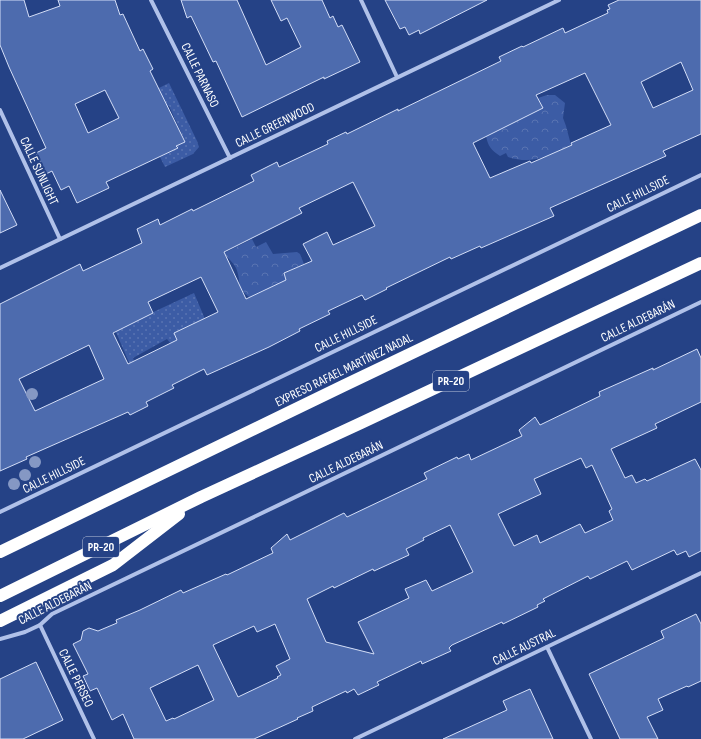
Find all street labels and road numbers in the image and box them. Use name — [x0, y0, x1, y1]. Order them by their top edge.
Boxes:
street label: CALLE PARNASO — [178, 40, 222, 110]
street label: CALLE GREENWOOD — [233, 99, 317, 151]
street label: CALLE SUNLIGHT — [16, 134, 62, 208]
street label: CALLE HILLSIDE — [604, 172, 672, 216]
street label: CALLE ALDEBARÁN — [598, 296, 678, 346]
street label: CALLE HILLSIDE — [312, 312, 380, 356]
street label: EXPRESO RAFAEL MARTÍNEZ NADAL — [273, 330, 416, 410]
road number: PR-20 — [433, 371, 469, 391]
street label: CALLE ALDEBARÁN — [306, 437, 386, 487]
street label: CALLE HILLSIDE — [20, 453, 88, 497]
road number: PR-20 — [83, 537, 119, 557]
street label: CALLE ALDEBARÁN — [16, 578, 94, 628]
street label: CALLE AUSTRAL — [490, 625, 558, 669]
street label: CALLE PERSEO — [55, 646, 97, 710]

